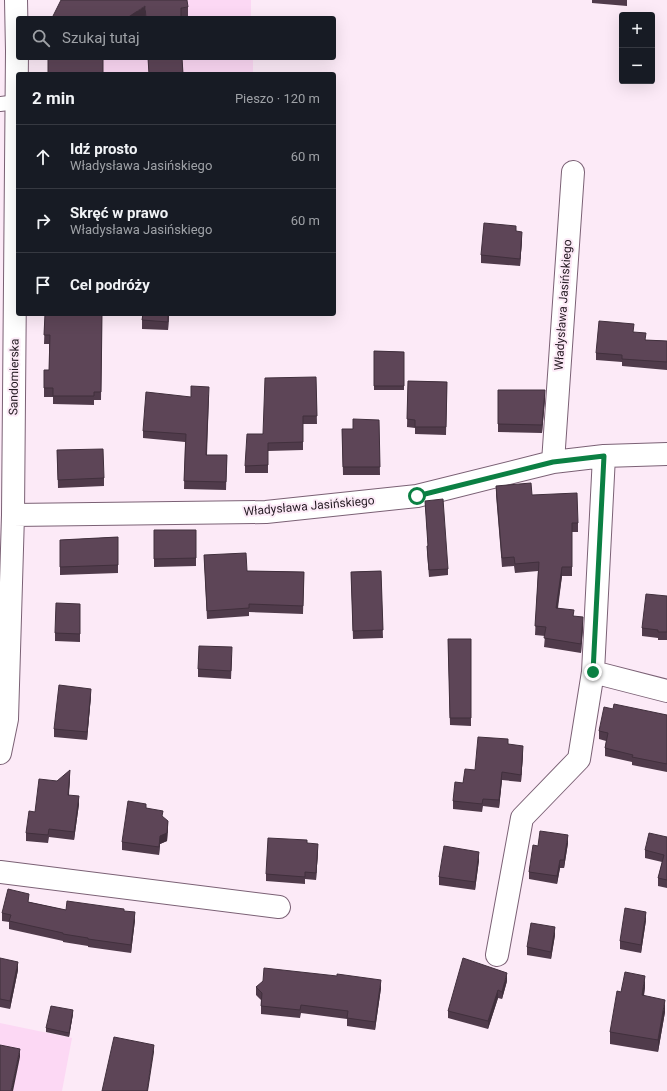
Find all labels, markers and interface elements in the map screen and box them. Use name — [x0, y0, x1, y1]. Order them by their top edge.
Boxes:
map controls — [619, 12, 655, 84]
button: + — [619, 12, 655, 48]
search box — [16, 16, 336, 60]
icon: search — [30, 27, 52, 49]
text: Szukaj tutaj — [62, 29, 140, 47]
button: − — [619, 48, 655, 84]
text: 2 min — [32, 88, 75, 108]
text: Pieszo · 120 m — [235, 91, 320, 106]
text: Idź prosto — [70, 140, 137, 158]
icon: ahead — [32, 146, 54, 168]
text: 60 m — [291, 149, 320, 164]
text: Władysława Jasińskiego — [70, 158, 212, 173]
text: Skręć w prawo — [70, 204, 168, 222]
icon: right — [32, 210, 54, 232]
text: 60 m — [291, 213, 320, 228]
text: Władysława Jasińskiego — [70, 222, 212, 237]
street label: Władysława Jasińskiego — [551, 239, 575, 371]
icon: arrive — [32, 274, 54, 296]
text: Cel podróży — [70, 276, 150, 294]
street label: Sandomierska — [6, 339, 22, 415]
route start — [408, 487, 426, 505]
street label: Władysława Jasińskiego — [243, 493, 375, 519]
route end — [584, 663, 602, 681]

